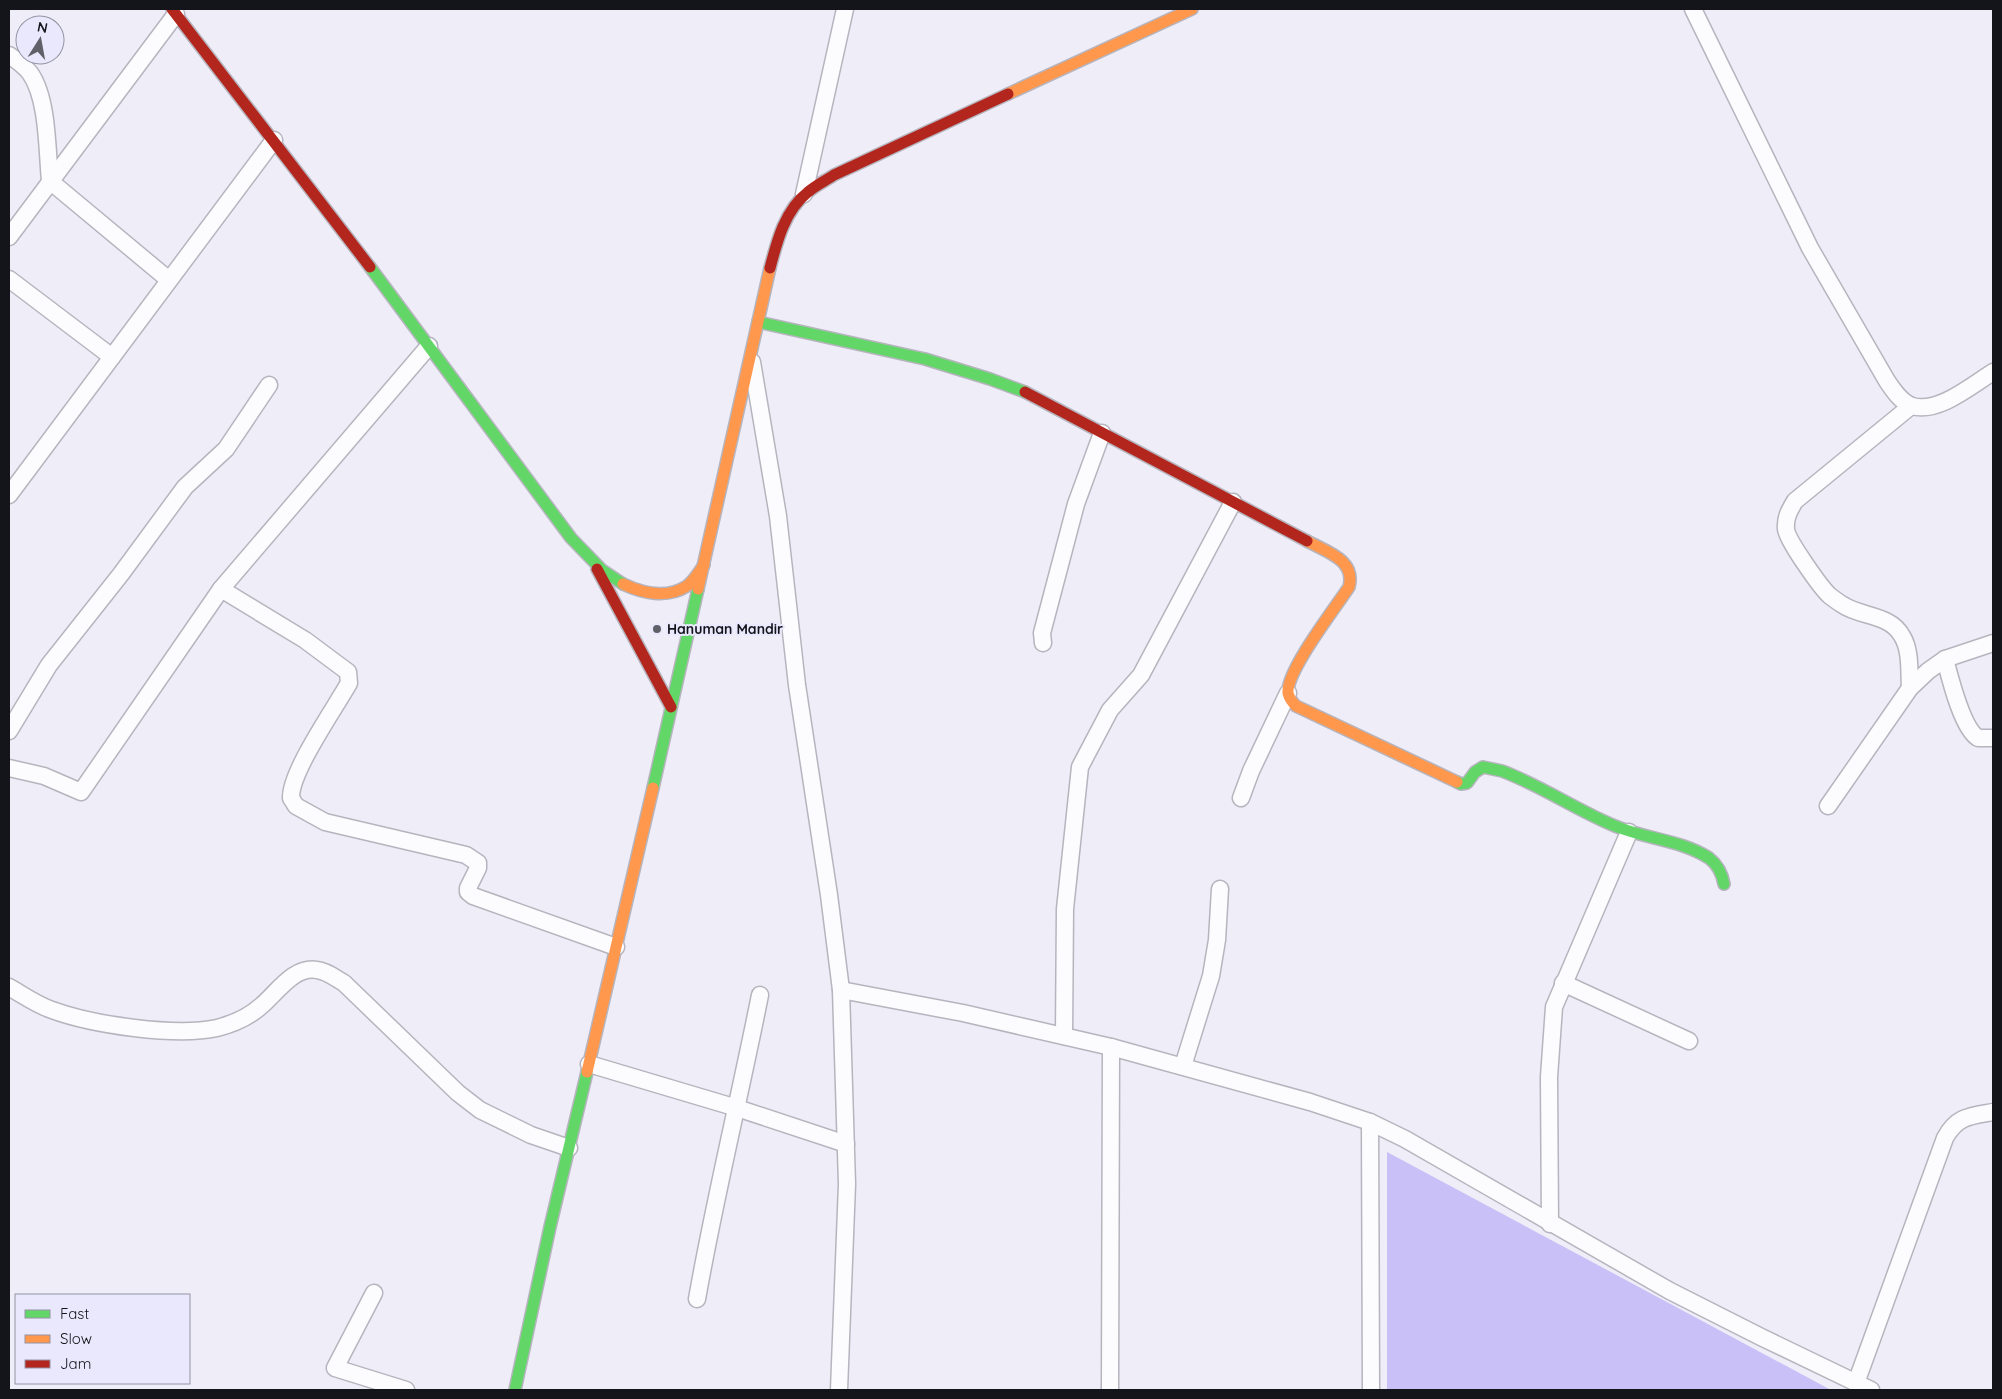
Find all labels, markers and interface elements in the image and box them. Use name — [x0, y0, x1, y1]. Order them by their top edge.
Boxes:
north arrow — [15, 15, 65, 65]
text: N — [36, 17, 49, 37]
place label: Hanuman Mandir — [667, 620, 783, 638]
marker: Hanuman Mandir — [651, 623, 663, 635]
legend — [15, 1294, 190, 1384]
text: Fast — [60, 1304, 89, 1323]
text: Slow — [60, 1329, 92, 1348]
text: Jam — [60, 1354, 91, 1373]

